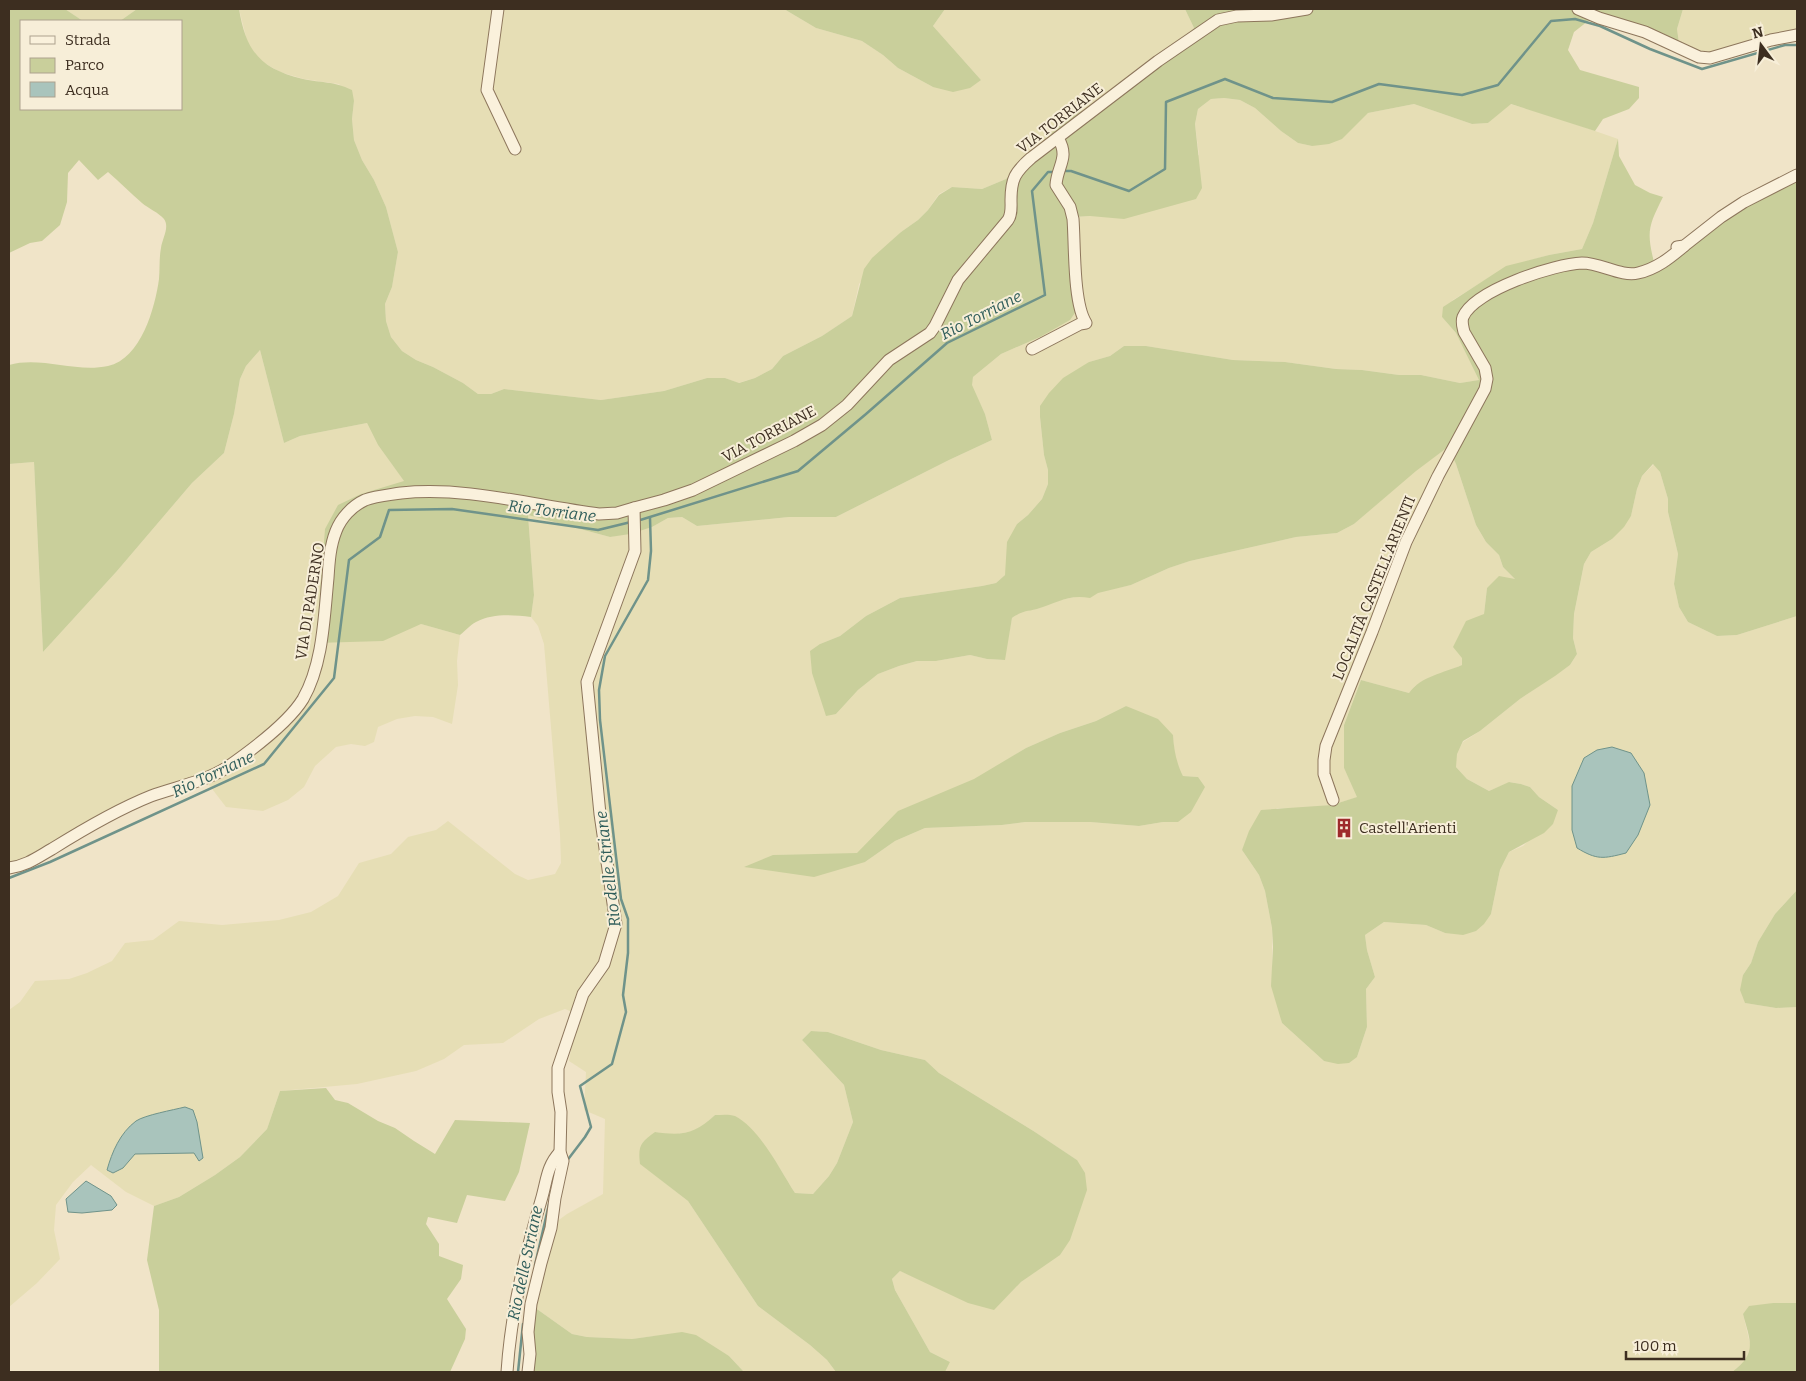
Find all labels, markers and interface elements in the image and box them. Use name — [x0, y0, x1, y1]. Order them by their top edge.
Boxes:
legend — [20, 20, 182, 110]
north arrow — [1736, 20, 1786, 70]
text: N — [1750, 23, 1765, 43]
text: Strada — [65, 31, 111, 49]
text: Parco — [65, 56, 104, 74]
street label: VIA TORRIANE — [1013, 79, 1107, 157]
text: Acqua — [65, 81, 109, 99]
water label: Rio Torriane — [937, 286, 1025, 344]
street label: VIA TORRIANE — [719, 402, 819, 466]
street label: LOCALITÀ CASTELL'ARIENTI — [1329, 493, 1419, 683]
water label: Rio Torriane — [507, 496, 597, 526]
street label: VIA DI PADERNO — [292, 541, 328, 661]
water label: Rio Torriane — [169, 747, 257, 801]
water label: Rio delle Striane — [591, 810, 625, 928]
building icon: Castell'Arienti — [1333, 817, 1355, 839]
place label: Castell'Arienti — [1359, 819, 1457, 837]
water label: Rio delle Striane — [504, 1204, 546, 1322]
scale bar — [1626, 1328, 1744, 1360]
text: 100 m — [1634, 1337, 1677, 1355]

